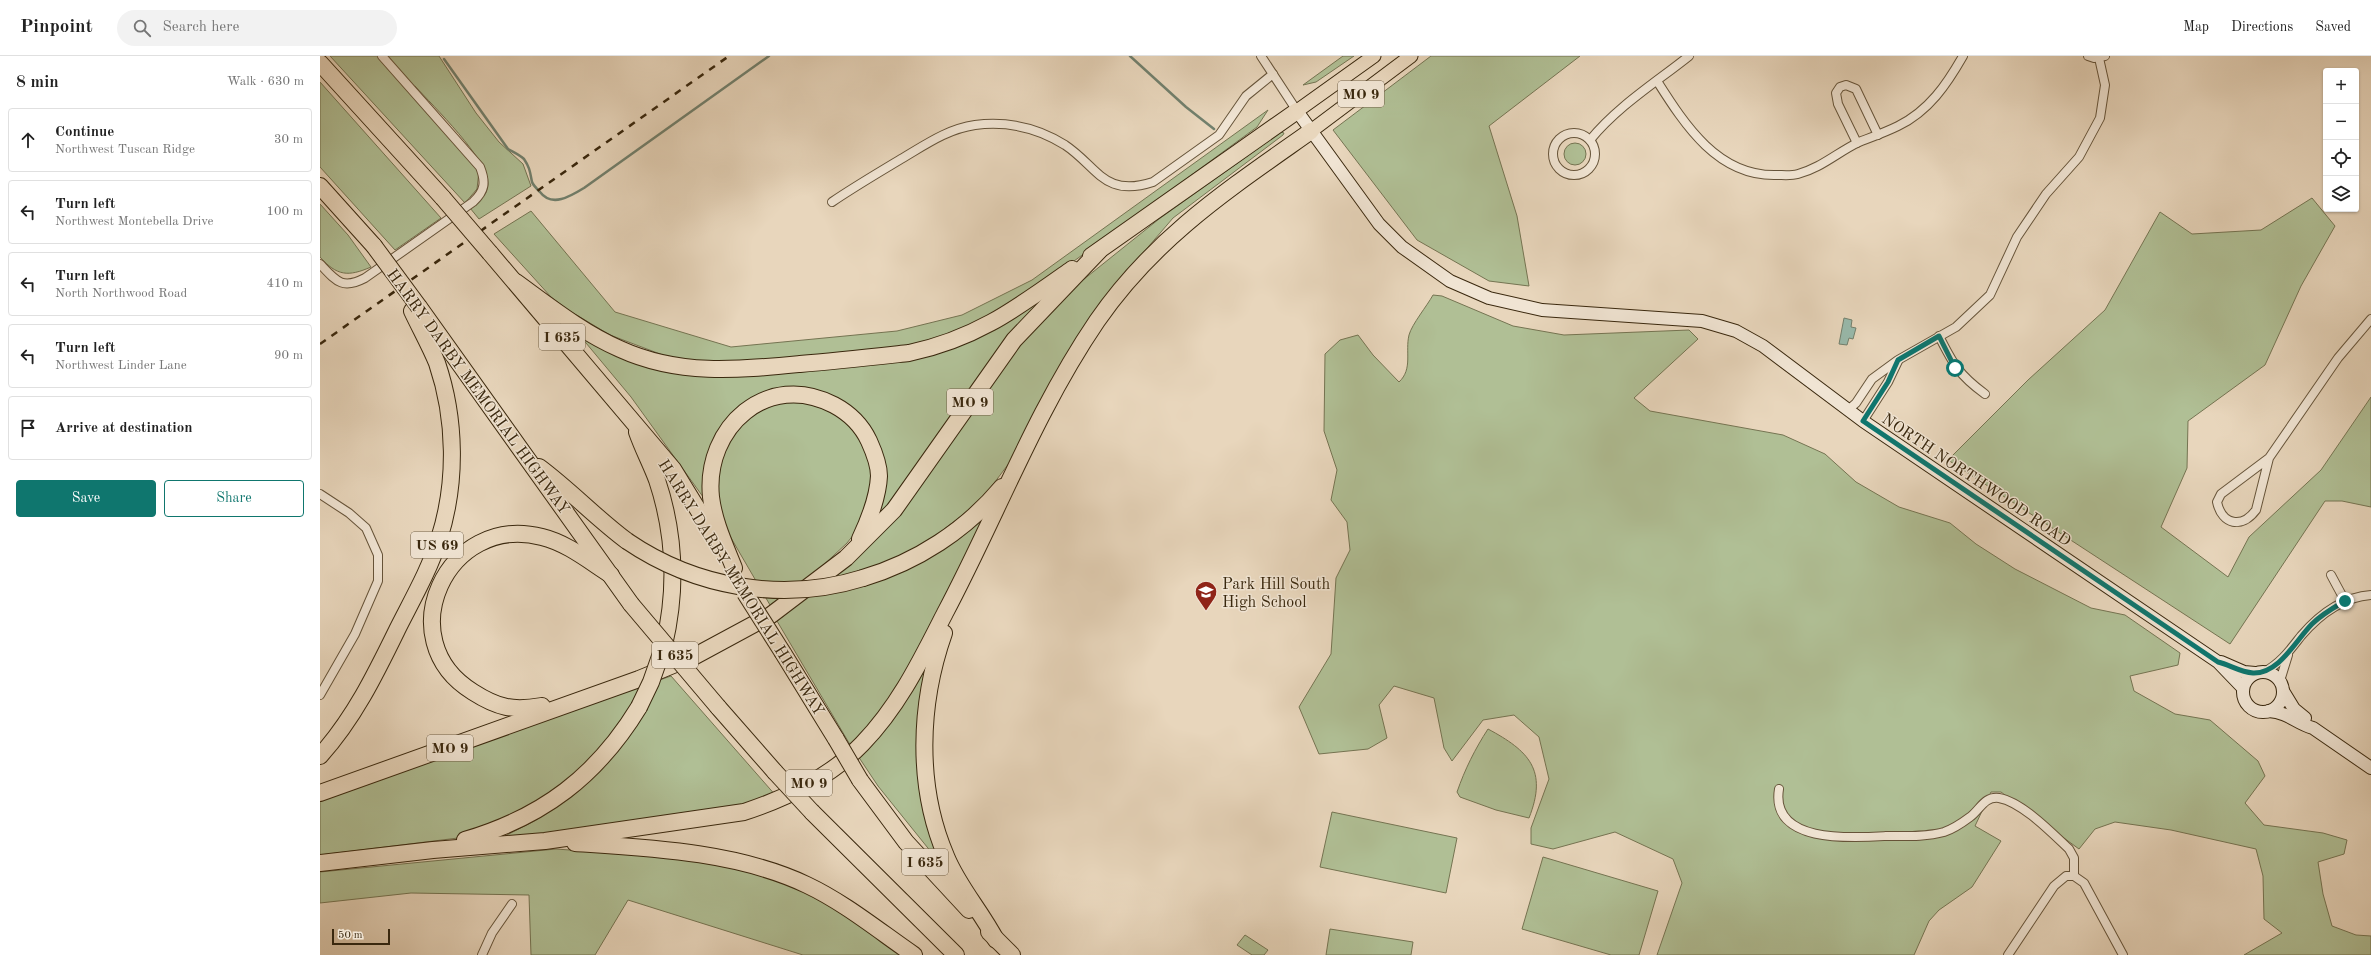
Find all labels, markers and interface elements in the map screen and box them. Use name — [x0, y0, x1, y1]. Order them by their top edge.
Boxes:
search box — [117, 10, 397, 46]
icon: search — [131, 17, 153, 39]
text: Pinpoint — [20, 18, 93, 37]
text: Search here — [163, 20, 239, 35]
text: Map — [2183, 20, 2209, 34]
text: Directions — [2231, 20, 2293, 34]
text: Saved — [2315, 20, 2351, 34]
map controls — [2323, 68, 2359, 212]
button: + — [2323, 68, 2359, 104]
text: 8 min — [16, 74, 59, 91]
text: Walk · 630 m — [227, 75, 304, 88]
road number: MO 9 — [1338, 81, 1384, 107]
button: − — [2323, 104, 2359, 140]
text: Continue — [55, 125, 114, 140]
icon: ahead — [17, 129, 39, 151]
text: 30 m — [274, 133, 303, 146]
button: locate — [2323, 140, 2359, 176]
text: Northwest Tuscan Ridge — [55, 143, 195, 156]
button: layers — [2323, 176, 2359, 212]
text: Turn left — [55, 197, 115, 212]
icon: left — [17, 201, 39, 223]
text: 100 m — [266, 205, 303, 218]
text: Northwest Montebella Drive — [55, 215, 214, 228]
street label: HARRY DARBY MEMORIAL HIGHWAY — [383, 267, 572, 518]
text: Turn left — [55, 269, 115, 284]
icon: left — [17, 273, 39, 295]
text: 410 m — [266, 277, 303, 290]
text: North Northwood Road — [55, 287, 187, 300]
road number: I 635 — [539, 324, 585, 350]
text: Turn left — [55, 341, 115, 356]
icon: left — [17, 345, 39, 367]
text: 90 m — [274, 349, 303, 362]
text: Northwest Linder Lane — [55, 359, 187, 372]
route start — [1946, 359, 1964, 377]
road number: MO 9 — [947, 389, 993, 415]
street label: NORTH NORTHWOOD ROAD — [1878, 411, 2073, 550]
icon: arrive — [17, 417, 39, 439]
text: Arrive at destination — [55, 421, 193, 436]
street label: HARRY DARBY MEMORIAL HIGHWAY — [654, 457, 826, 719]
button: Save — [16, 480, 156, 517]
button: Share — [164, 480, 304, 517]
road number: US 69 — [411, 532, 463, 558]
place label: Park Hill South High School — [1222, 577, 1330, 611]
school or university icon: Park Hill South High School — [1193, 579, 1219, 612]
route end — [2336, 592, 2354, 610]
road number: I 635 — [652, 642, 698, 668]
road number: MO 9 — [427, 735, 473, 761]
road number: MO 9 — [786, 770, 832, 796]
road number: I 635 — [902, 849, 948, 875]
scale bar — [332, 927, 390, 946]
text: 50 m — [338, 930, 363, 941]

